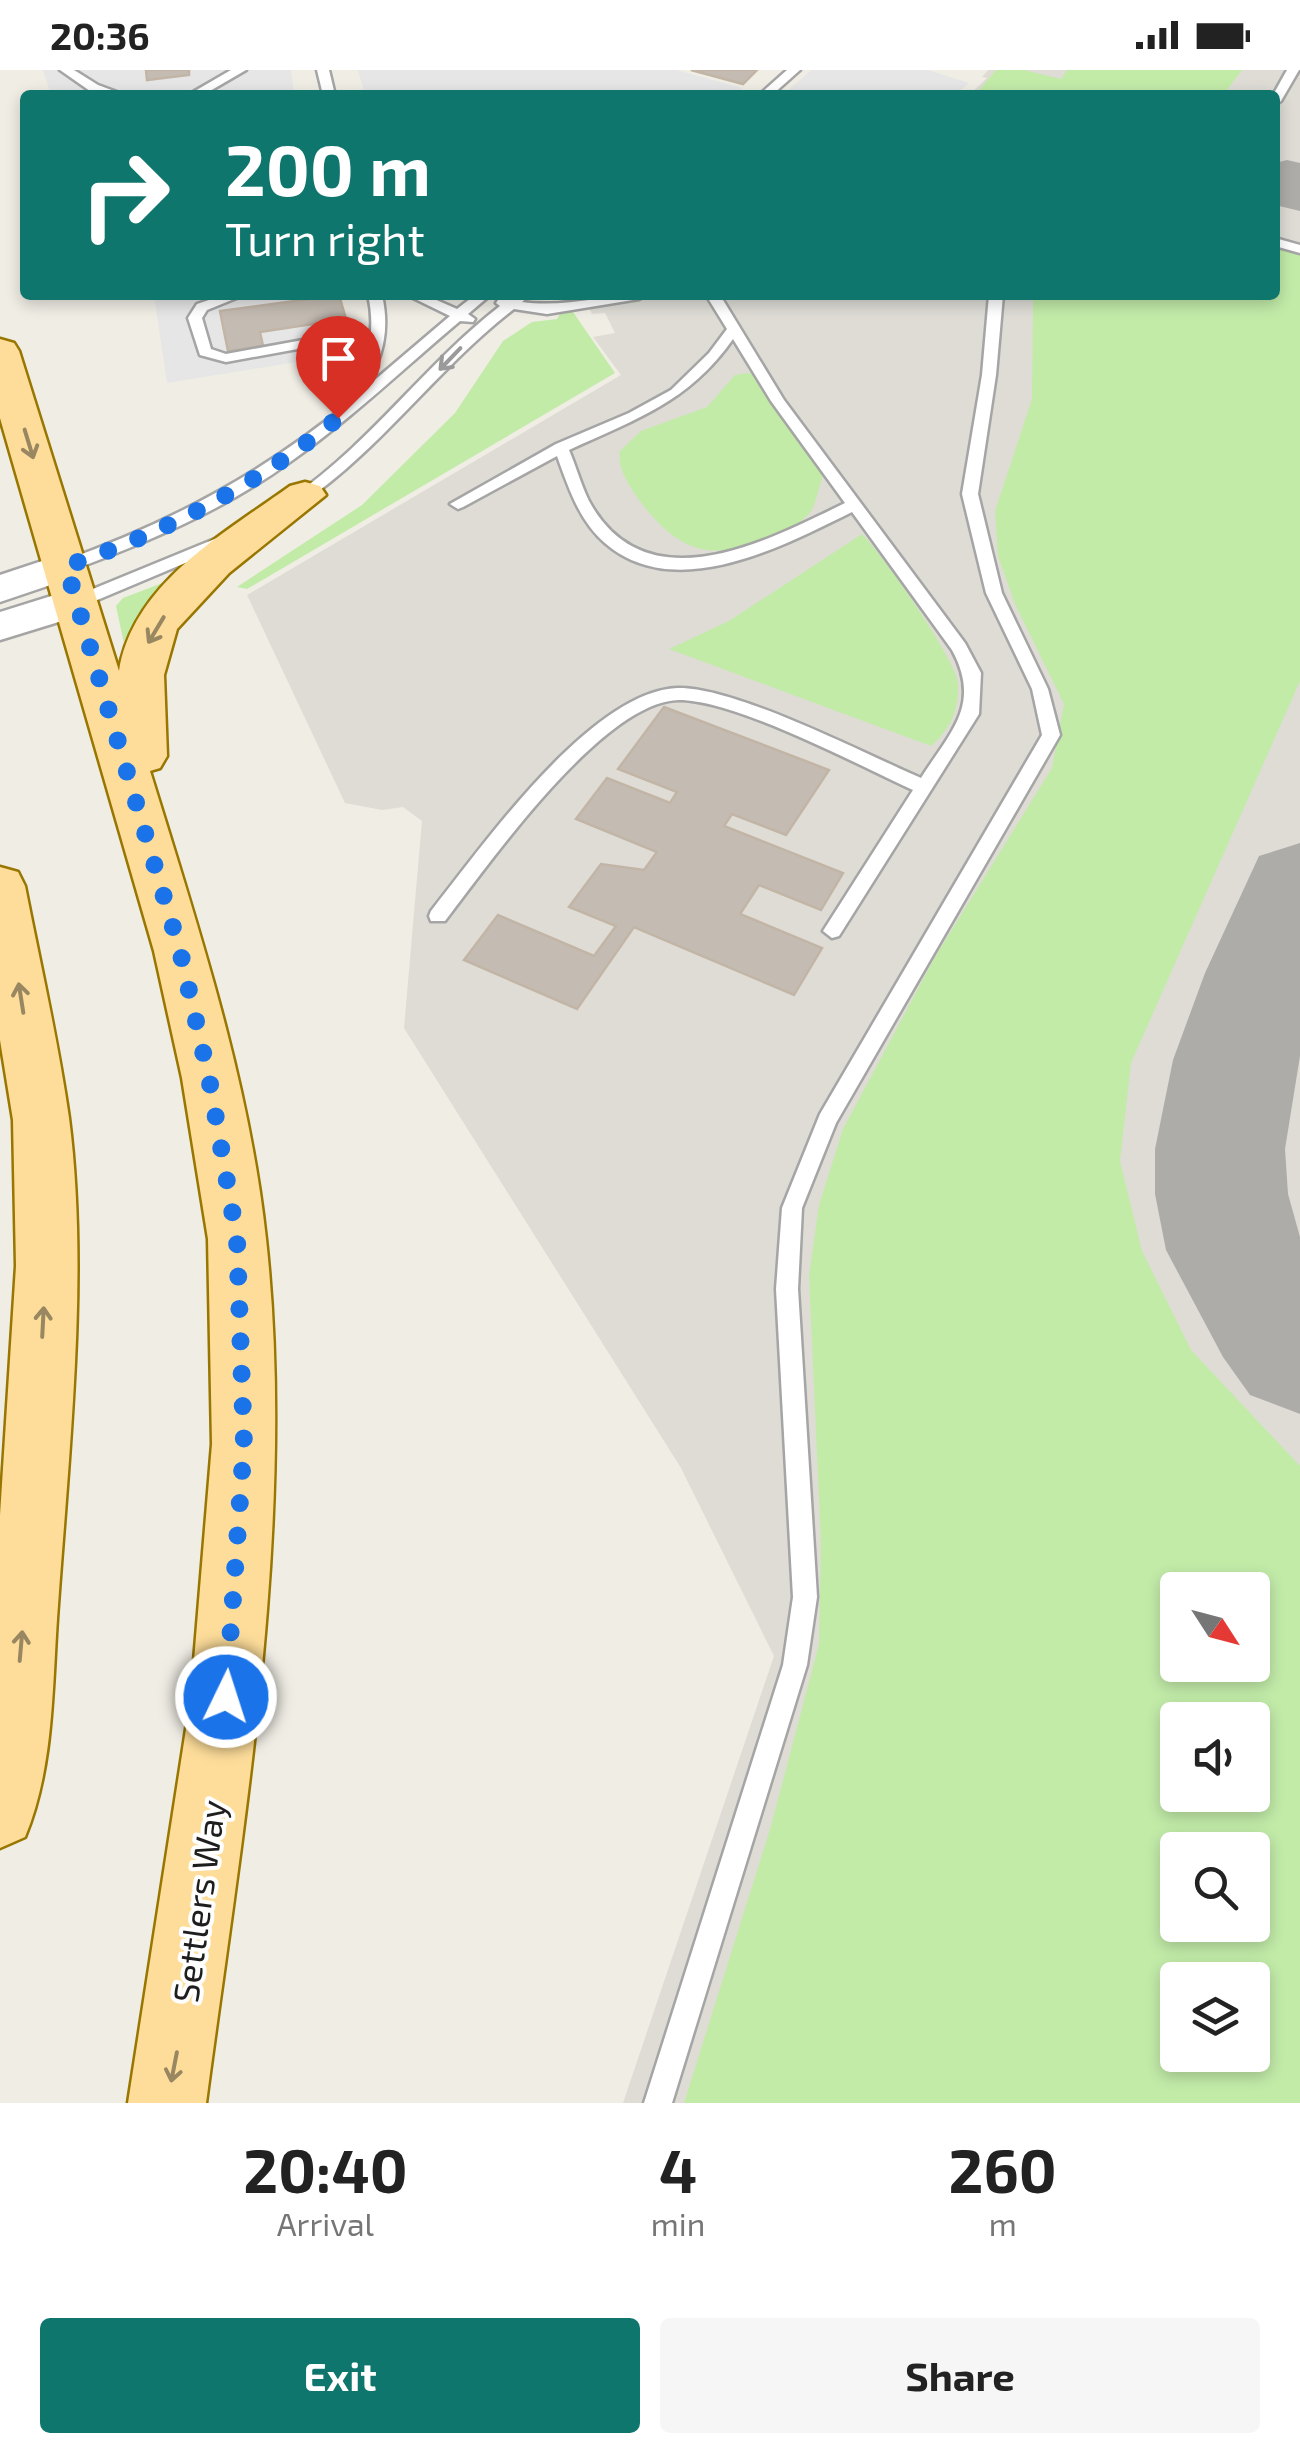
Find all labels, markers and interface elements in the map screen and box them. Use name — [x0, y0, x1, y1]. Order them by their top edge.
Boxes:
text: 20:36 — [50, 12, 150, 58]
text: 200 m — [225, 126, 431, 210]
icon: right — [60, 130, 190, 260]
text: Turn right — [225, 211, 425, 265]
pin — [296, 316, 381, 419]
icon: arrive — [311, 331, 366, 386]
one-way arrow — [438, 347, 462, 371]
one-way arrow — [21, 428, 39, 459]
one-way arrow — [146, 615, 166, 644]
one-way arrow — [12, 983, 30, 1015]
one-way arrow — [34, 1306, 53, 1338]
north arrow — [1160, 1572, 1270, 1682]
map controls — [1160, 1572, 1270, 2072]
one-way arrow — [12, 1630, 31, 1662]
position arrow — [174, 1645, 278, 1749]
button: sound — [1160, 1702, 1270, 1812]
street label: Settlers Way — [163, 1797, 233, 2005]
button: search — [1160, 1832, 1270, 1942]
button: layers — [1160, 1962, 1270, 2072]
one-way arrow — [164, 2050, 183, 2082]
text: 20:40 — [243, 2133, 408, 2205]
text: 4 — [659, 2133, 697, 2205]
text: 260 — [949, 2133, 1057, 2205]
text: Arrival — [277, 2204, 374, 2242]
text: min — [651, 2204, 705, 2242]
text: m — [989, 2204, 1017, 2242]
button: Exit — [40, 2318, 640, 2433]
button: Share — [660, 2318, 1260, 2433]

